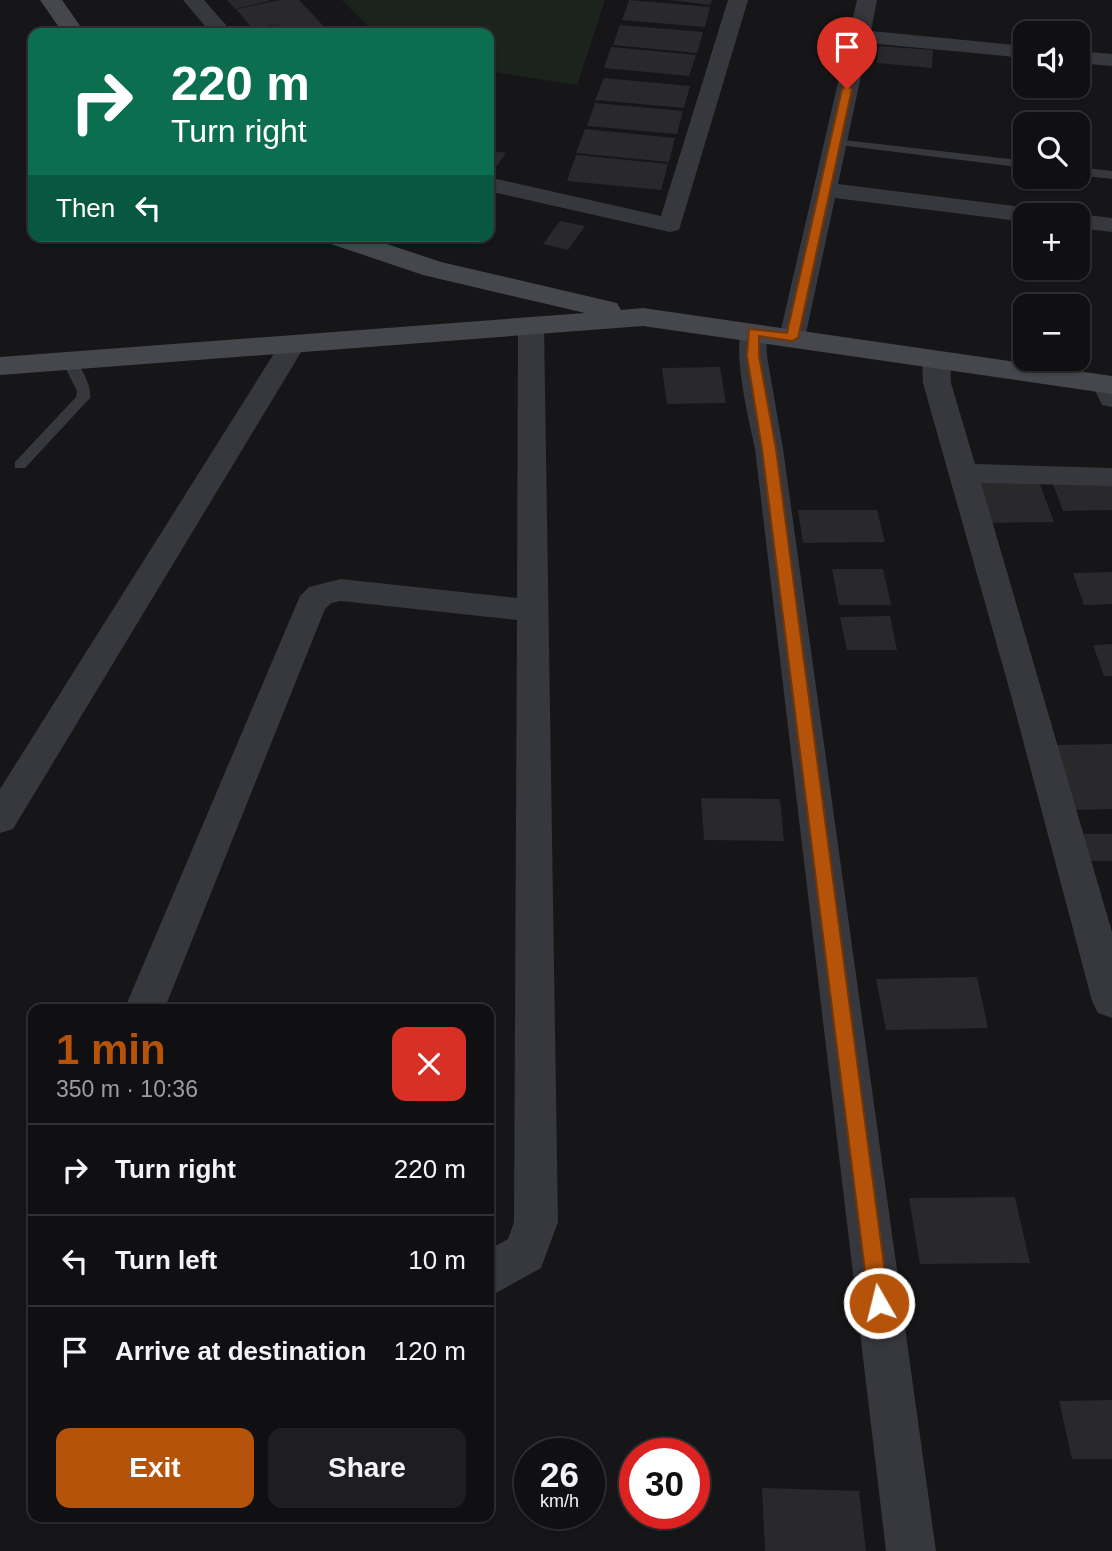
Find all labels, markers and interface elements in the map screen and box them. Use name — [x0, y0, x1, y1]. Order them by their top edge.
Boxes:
pin — [817, 17, 877, 89]
map controls — [1013, 21, 1090, 371]
button: sound — [1013, 21, 1090, 98]
icon: arrive — [828, 28, 866, 66]
icon: right — [56, 56, 147, 147]
text: 220 m — [171, 56, 310, 110]
button: search — [1013, 112, 1090, 189]
text: Turn right — [171, 113, 307, 149]
icon: left — [129, 189, 167, 227]
text: Then — [56, 193, 115, 223]
button: + — [1013, 203, 1090, 280]
button: − — [1013, 294, 1090, 371]
text: 1 min — [56, 1026, 166, 1073]
button: close — [392, 1027, 466, 1101]
text: 350 m · 10:36 — [56, 1076, 198, 1102]
icon: right — [56, 1151, 94, 1189]
text: Turn right — [115, 1154, 236, 1184]
text: 220 m — [394, 1154, 466, 1184]
icon: left — [56, 1242, 94, 1280]
text: Turn left — [115, 1245, 217, 1275]
text: 10 m — [408, 1245, 466, 1275]
position arrow — [842, 1266, 916, 1340]
icon: arrive — [56, 1333, 94, 1371]
text: Arrive at destination — [115, 1336, 366, 1366]
text: 120 m — [394, 1336, 466, 1366]
button: Exit — [56, 1428, 254, 1508]
button: Share — [268, 1428, 466, 1508]
speed limit sign: 30 — [619, 1438, 710, 1529]
text: 26 — [540, 1455, 579, 1494]
text: km/h — [540, 1491, 579, 1511]

